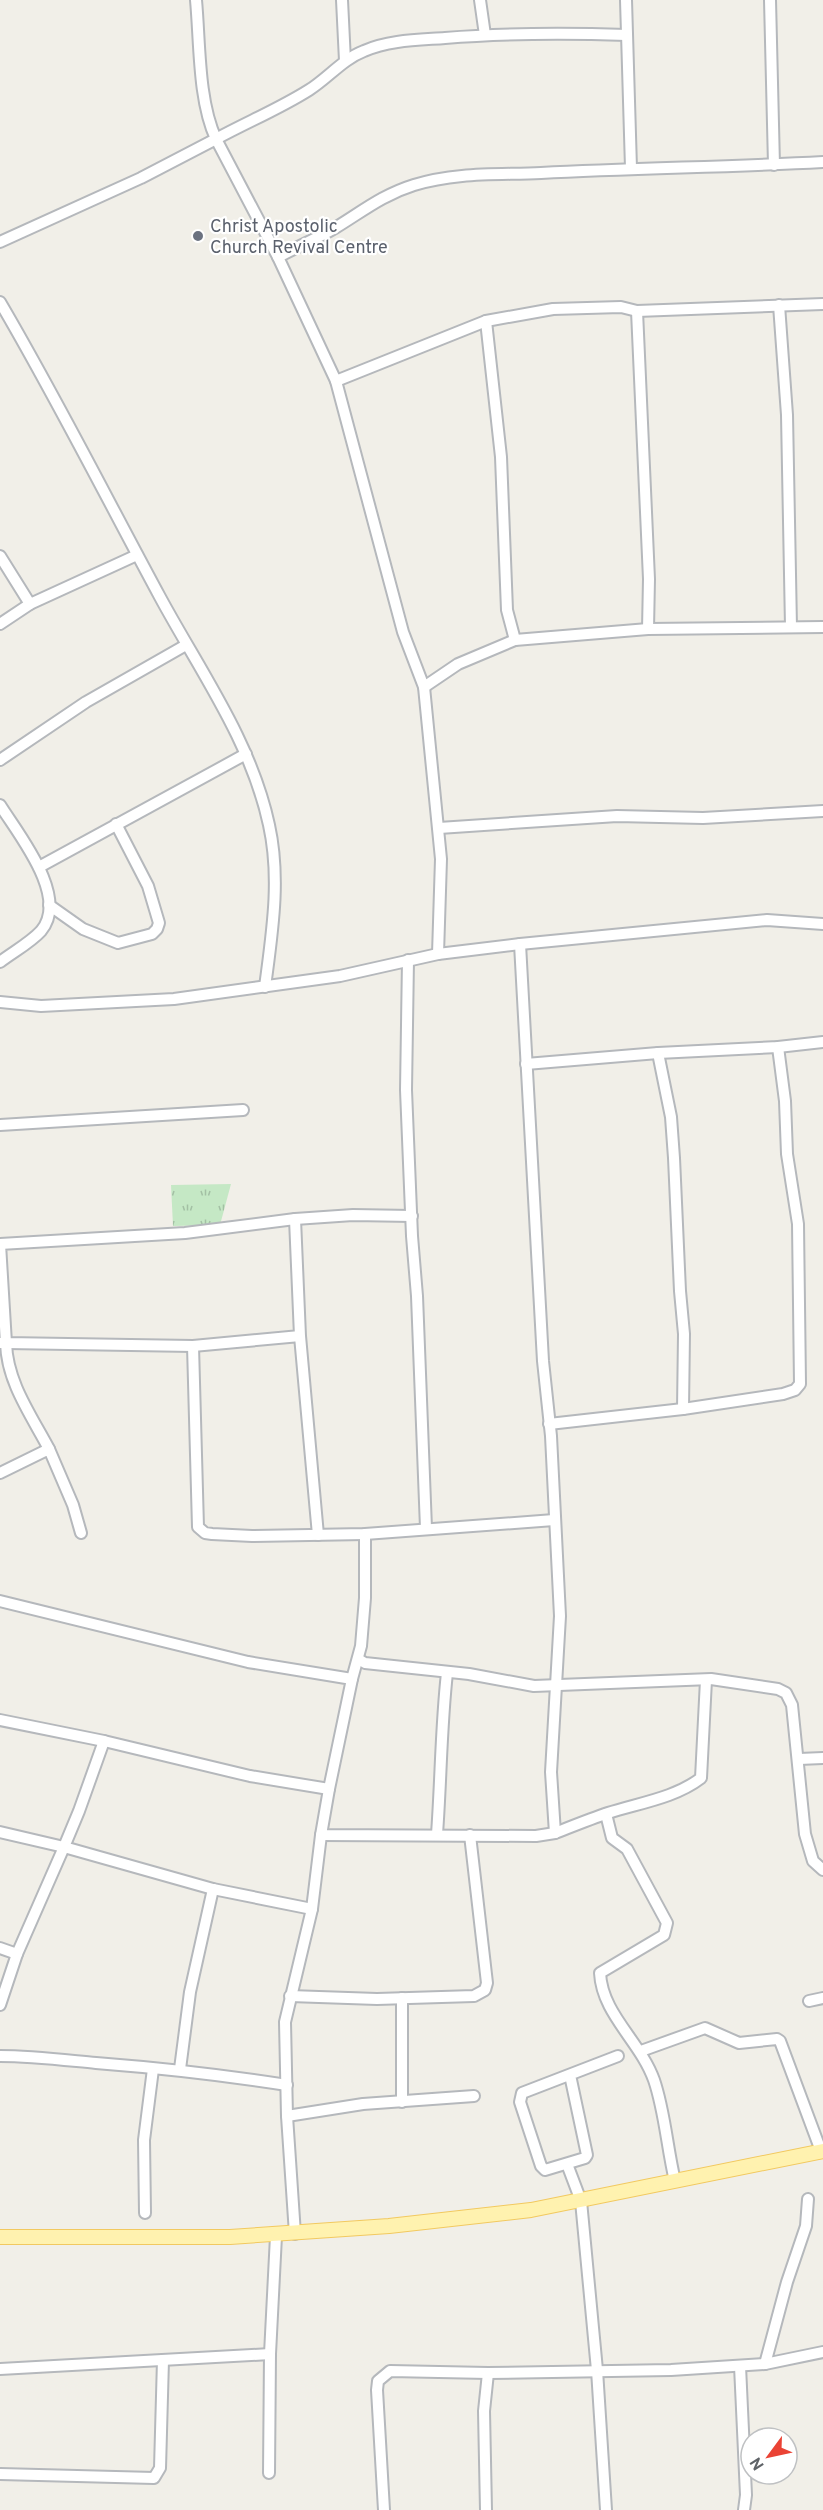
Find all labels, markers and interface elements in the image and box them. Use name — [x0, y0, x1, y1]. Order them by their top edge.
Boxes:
place label: Christ Apostolic Church Revival Centre — [210, 216, 388, 260]
marker: Christ Apostolic Church Revival Centre — [191, 229, 205, 243]
north arrow — [739, 2426, 799, 2486]
text: N — [747, 2453, 770, 2473]

